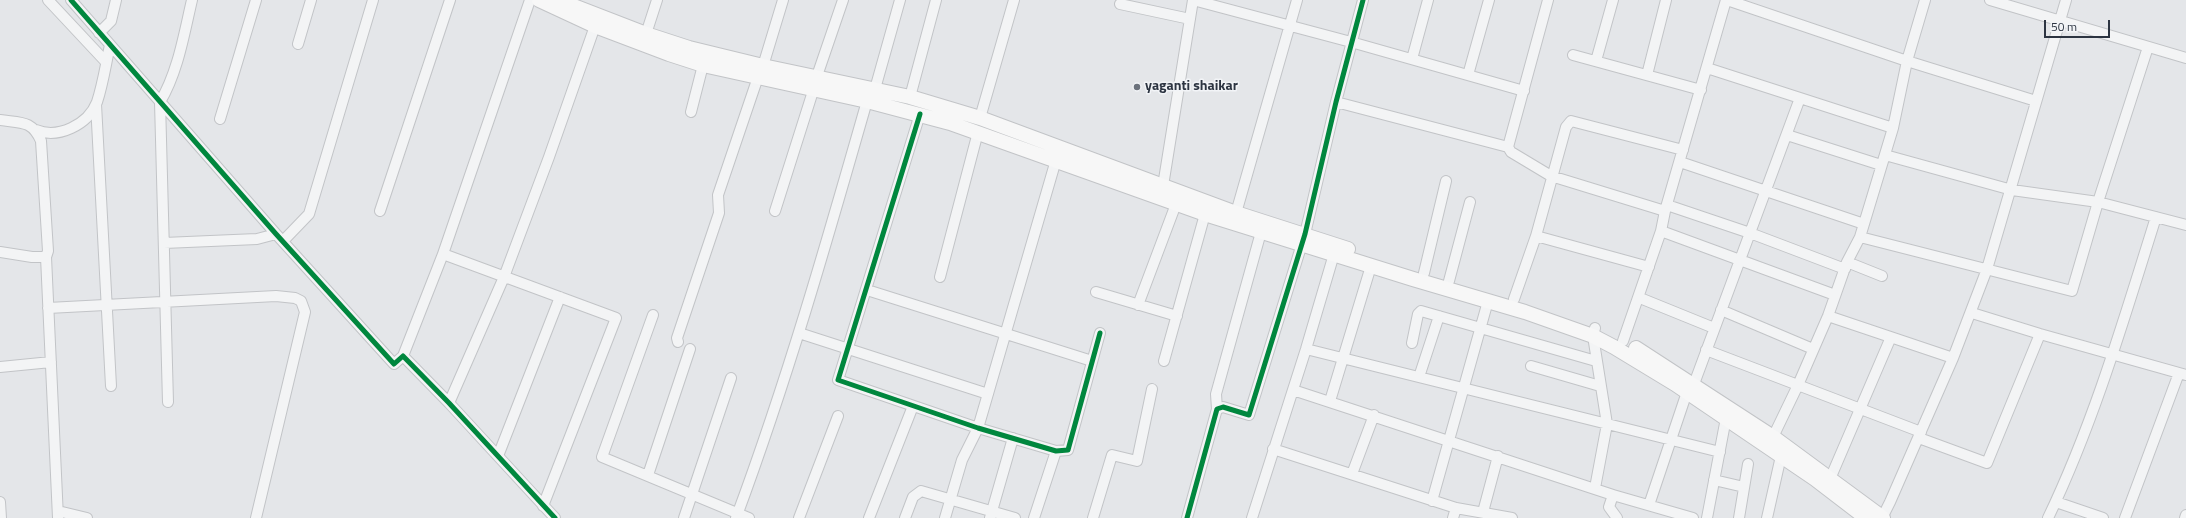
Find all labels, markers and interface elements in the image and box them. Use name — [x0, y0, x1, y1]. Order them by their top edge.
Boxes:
scale bar — [2046, 12, 2112, 38]
text: 50 m — [2051, 17, 2077, 36]
place label: yaganti shaikar — [1145, 79, 1238, 95]
marker: yaganti shaikar — [1132, 82, 1142, 92]

